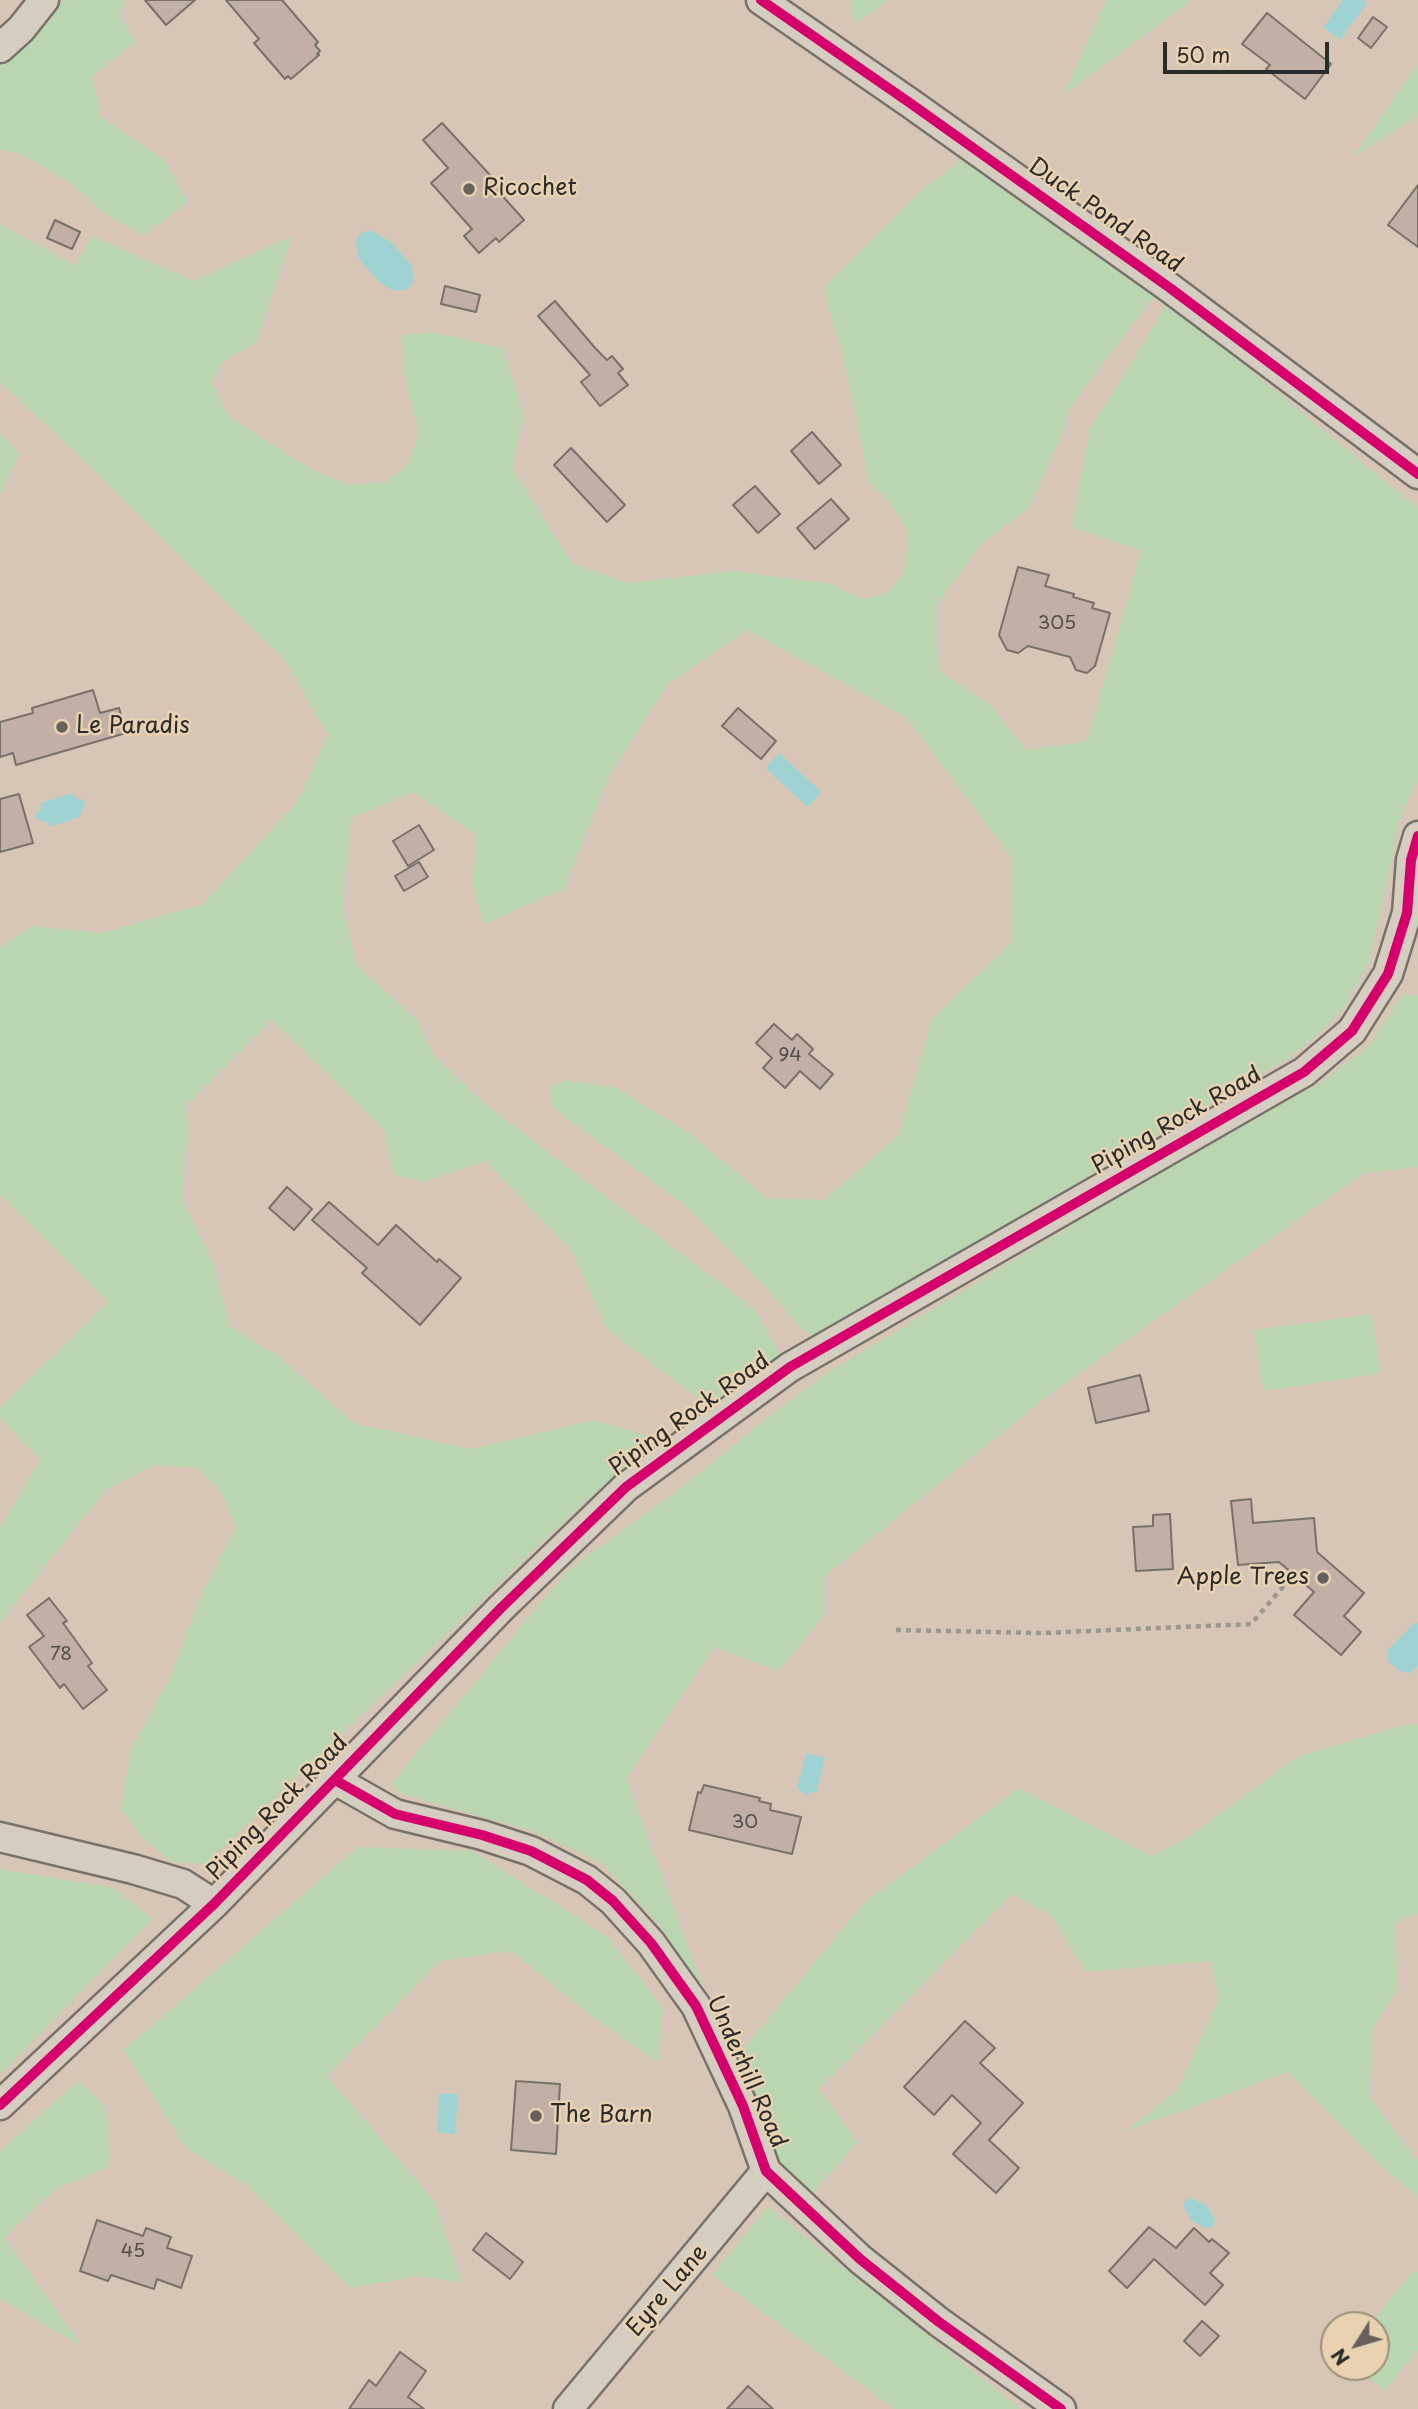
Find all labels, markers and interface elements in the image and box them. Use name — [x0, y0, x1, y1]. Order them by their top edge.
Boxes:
scale bar — [1166, 28, 1332, 72]
text: 50 m — [1176, 38, 1230, 70]
street label: Duck Pond Road — [1022, 152, 1188, 280]
place label: Ricochet — [483, 175, 577, 203]
marker: Ricochet — [461, 181, 477, 197]
house number: 305 — [1038, 613, 1076, 635]
place label: Le Paradis — [76, 713, 190, 741]
marker: Le Paradis — [54, 719, 70, 735]
house number: 94 — [778, 1045, 802, 1067]
street label: Piping Rock Road — [1087, 1061, 1267, 1181]
street label: Piping Rock Road — [605, 1348, 775, 1482]
place label: Apple Trees — [1177, 1564, 1309, 1592]
marker: Apple Trees — [1315, 1570, 1331, 1586]
house number: 78 — [50, 1644, 72, 1666]
street label: Piping Rock Road — [202, 1730, 354, 1886]
house number: 30 — [732, 1812, 758, 1834]
street label: Underhill Road — [700, 1992, 792, 2152]
place label: The Barn — [550, 2102, 653, 2130]
marker: The Barn — [528, 2108, 544, 2124]
street label: Eyre Lane — [622, 2240, 714, 2342]
house number: 45 — [121, 2241, 145, 2263]
north arrow — [1320, 2311, 1390, 2381]
text: N — [1324, 2343, 1356, 2372]

